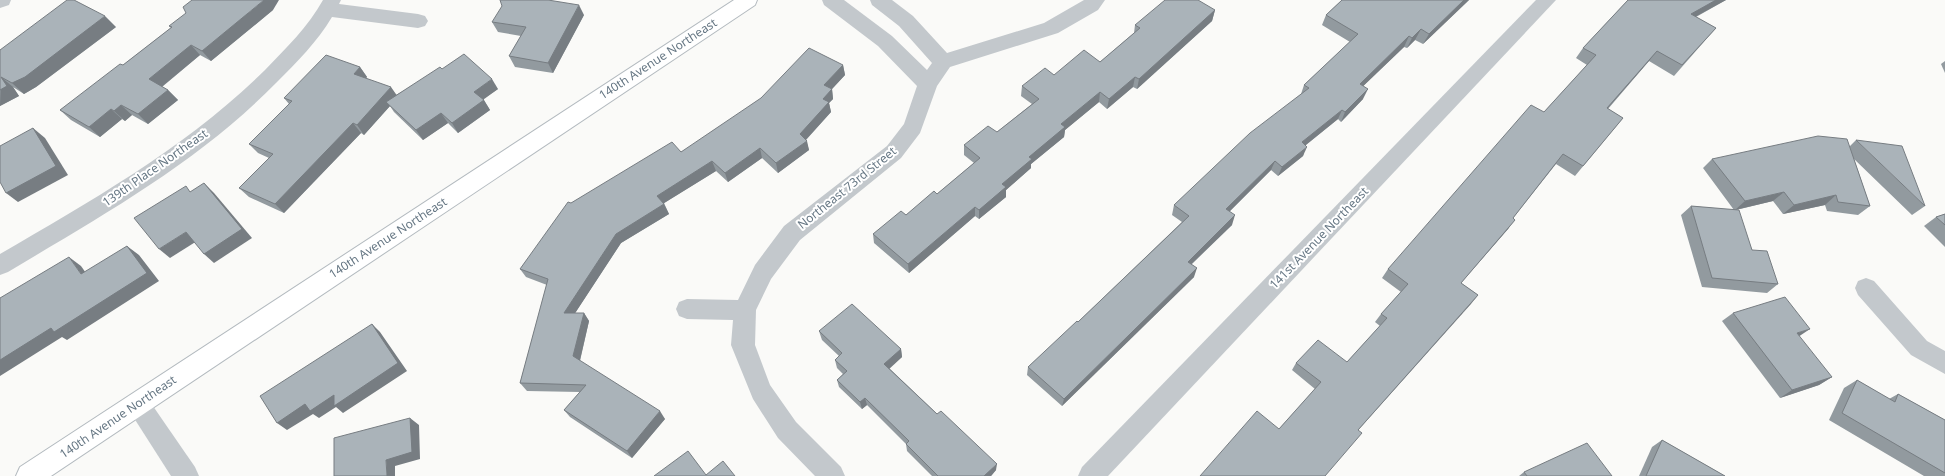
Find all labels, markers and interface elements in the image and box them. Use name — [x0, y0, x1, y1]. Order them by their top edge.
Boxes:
street label: 140th Avenue Northeast — [595, 14, 721, 103]
street label: 139th Place Northeast — [99, 124, 211, 210]
street label: Northeast 73rd Street — [794, 142, 900, 233]
street label: 141st Avenue Northeast — [1265, 182, 1372, 292]
street label: 140th Avenue Northeast — [325, 193, 451, 282]
street label: 140th Avenue Northeast — [56, 371, 180, 462]

